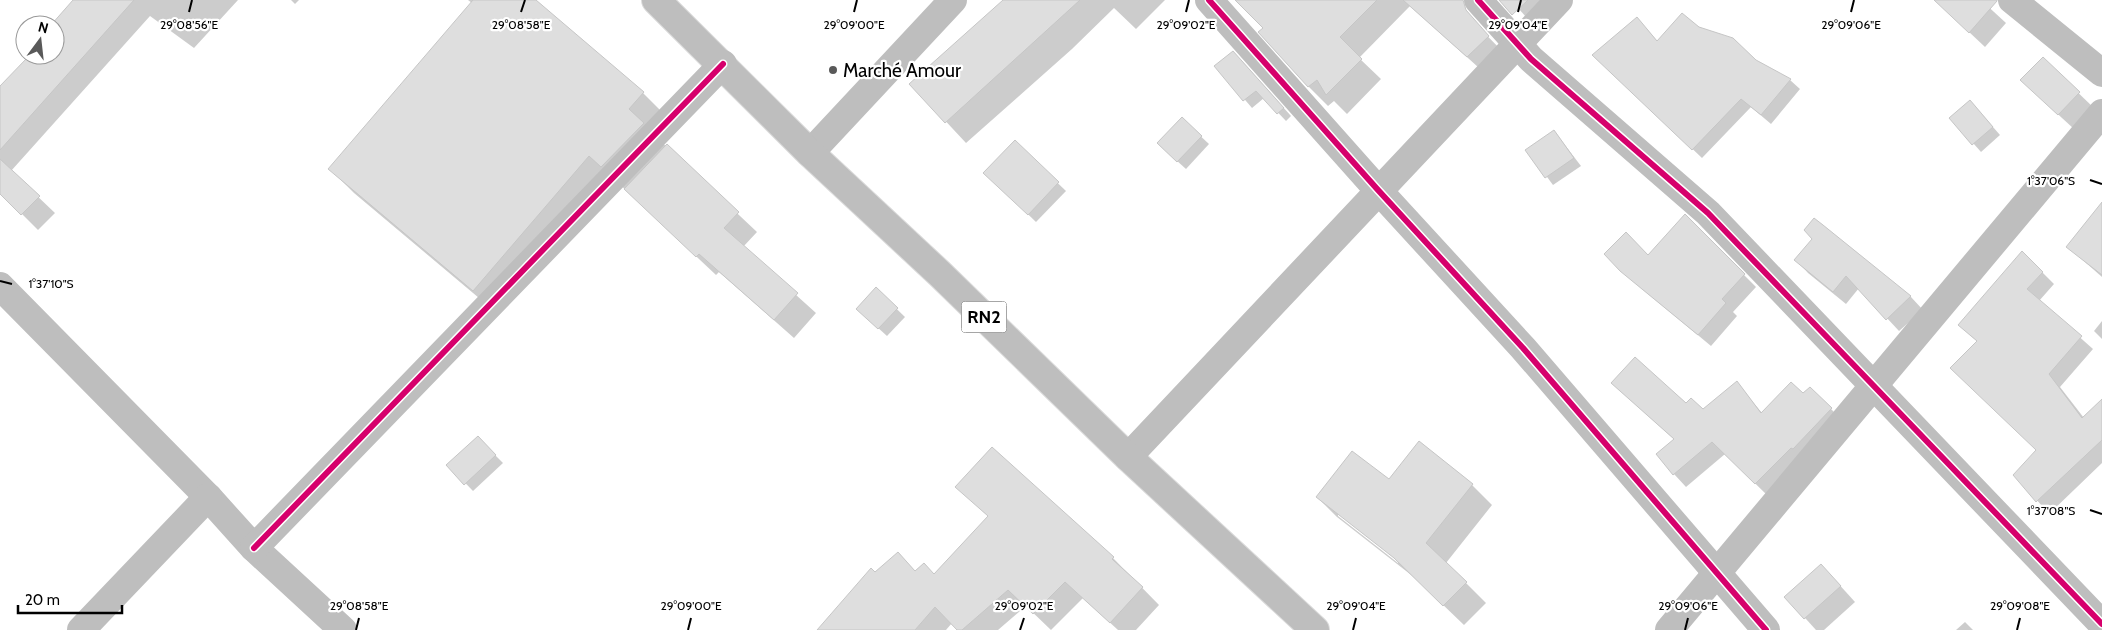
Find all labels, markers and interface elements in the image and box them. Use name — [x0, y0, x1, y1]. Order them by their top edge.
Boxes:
north arrow — [15, 15, 65, 65]
text: N — [36, 17, 50, 37]
text: 29°08'56"E — [160, 17, 218, 32]
text: 29°08'58"E — [492, 17, 551, 32]
text: 29°09'00"E — [823, 17, 885, 32]
text: 29°09'02"E — [1156, 17, 1216, 32]
text: 29°09'04"E — [1488, 17, 1548, 32]
text: 29°09'06"E — [1821, 17, 1881, 32]
place label: Marché Amour — [843, 59, 961, 82]
marker: Marché Amour — [827, 64, 839, 76]
text: 1°37'06"S — [2027, 173, 2075, 188]
text: 1°37'10"S — [28, 276, 74, 291]
road number: RN2 — [962, 302, 1006, 332]
text: 1°37'08"S — [2027, 503, 2075, 518]
scale bar — [18, 582, 121, 614]
text: 20 m — [25, 591, 60, 609]
text: 29°08'58"E — [330, 598, 389, 613]
text: 29°09'00"E — [660, 598, 722, 613]
text: 29°09'02"E — [994, 598, 1054, 613]
text: 29°09'04"E — [1326, 598, 1386, 613]
text: 29°09'06"E — [1658, 598, 1718, 613]
text: 29°09'08"E — [1990, 598, 2050, 613]

